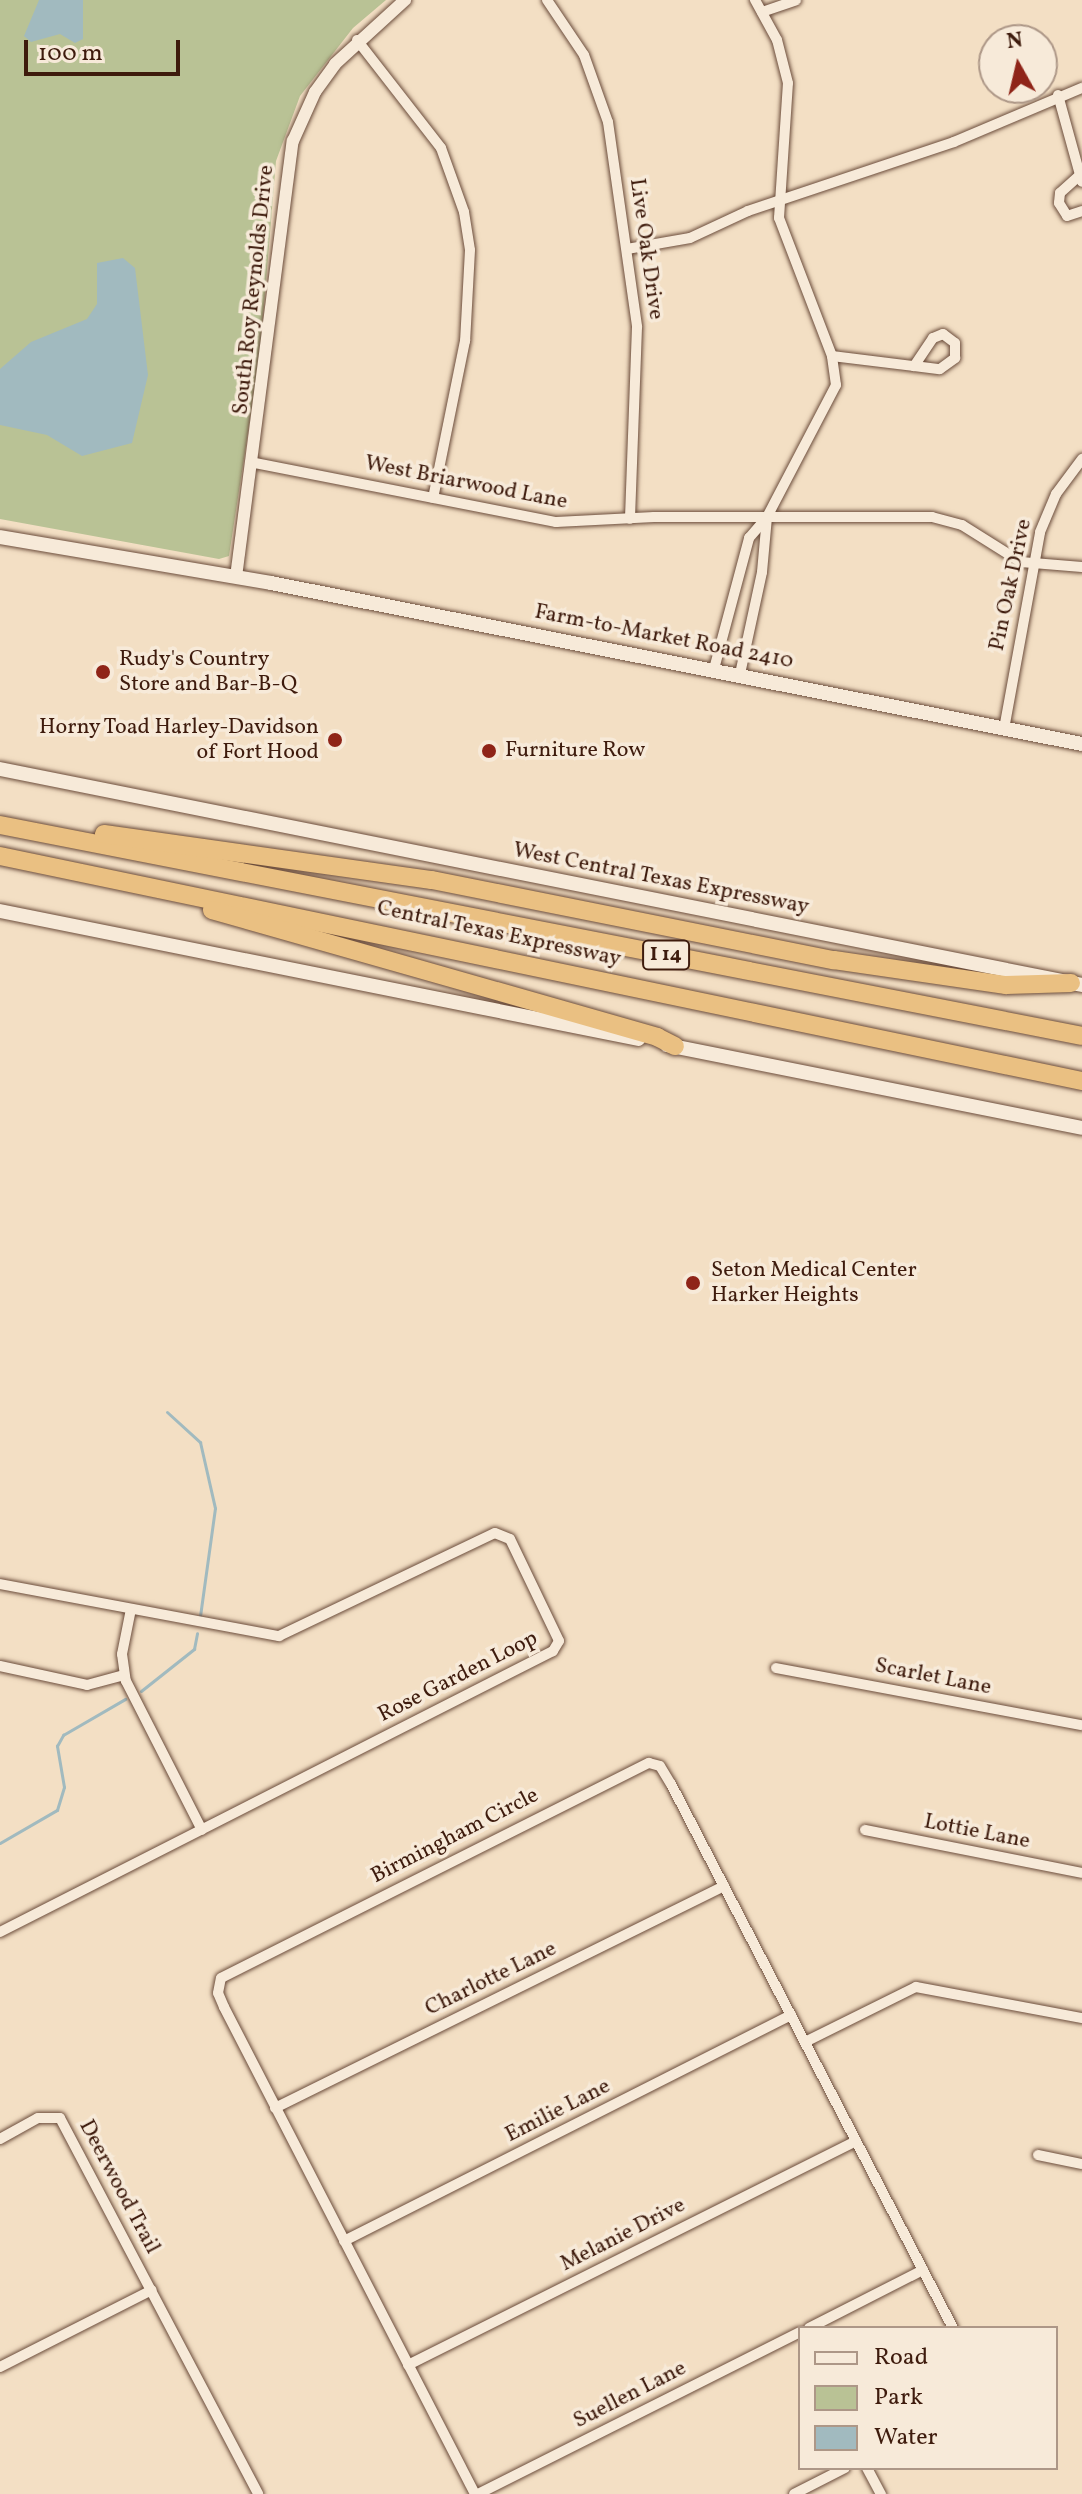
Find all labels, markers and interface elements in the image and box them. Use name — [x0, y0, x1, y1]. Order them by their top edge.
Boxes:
scale bar — [28, 24, 184, 74]
north arrow — [978, 24, 1058, 104]
text: N — [1005, 25, 1025, 58]
text: 100 m — [38, 37, 103, 71]
street label: South Roy Reynolds Drive — [228, 163, 280, 417]
street label: Live Oak Drive — [623, 177, 669, 321]
street label: West Briarwood Lane — [362, 450, 570, 516]
street label: Pin Oak Drive — [984, 517, 1038, 653]
street label: Farm-to-Market Road 2410 — [532, 599, 796, 675]
place label: Rudy's Country Store and Bar-B-Q — [119, 646, 297, 698]
marker: Rudy's Country Store and Bar-B-Q — [94, 663, 112, 681]
place label: Horny Toad Harley-Davidson of Fort Hood — [38, 714, 319, 766]
marker: Horny Toad Harley-Davidson of Fort Hood — [326, 731, 344, 749]
place label: Furniture Row — [505, 738, 645, 764]
marker: Furniture Row — [480, 742, 498, 760]
street label: West Central Texas Expressway — [510, 837, 812, 921]
street label: Central Texas Expressway — [374, 895, 624, 973]
road number: I 14 — [642, 939, 690, 971]
place label: Seton Medical Center Harker Heights — [711, 1257, 917, 1308]
marker: Seton Medical Center Harker Heights — [682, 1272, 704, 1294]
street label: Rose Garden Loop — [374, 1625, 542, 1729]
street label: Scarlet Lane — [873, 1653, 993, 1701]
street label: Birmingham Circle — [367, 1782, 543, 1890]
street label: Lottie Lane — [922, 1809, 1032, 1855]
street label: Charlotte Lane — [421, 1936, 561, 2022]
street label: Emilie Lane — [501, 2073, 615, 2149]
street label: Deerwood Trail — [72, 2115, 166, 2259]
street label: Melanie Drive — [556, 2192, 690, 2278]
legend — [798, 2326, 1058, 2470]
text: Road — [874, 2341, 928, 2375]
street label: Suellen Lane — [569, 2355, 691, 2435]
text: Park — [874, 2381, 923, 2415]
text: Water — [874, 2421, 938, 2455]

